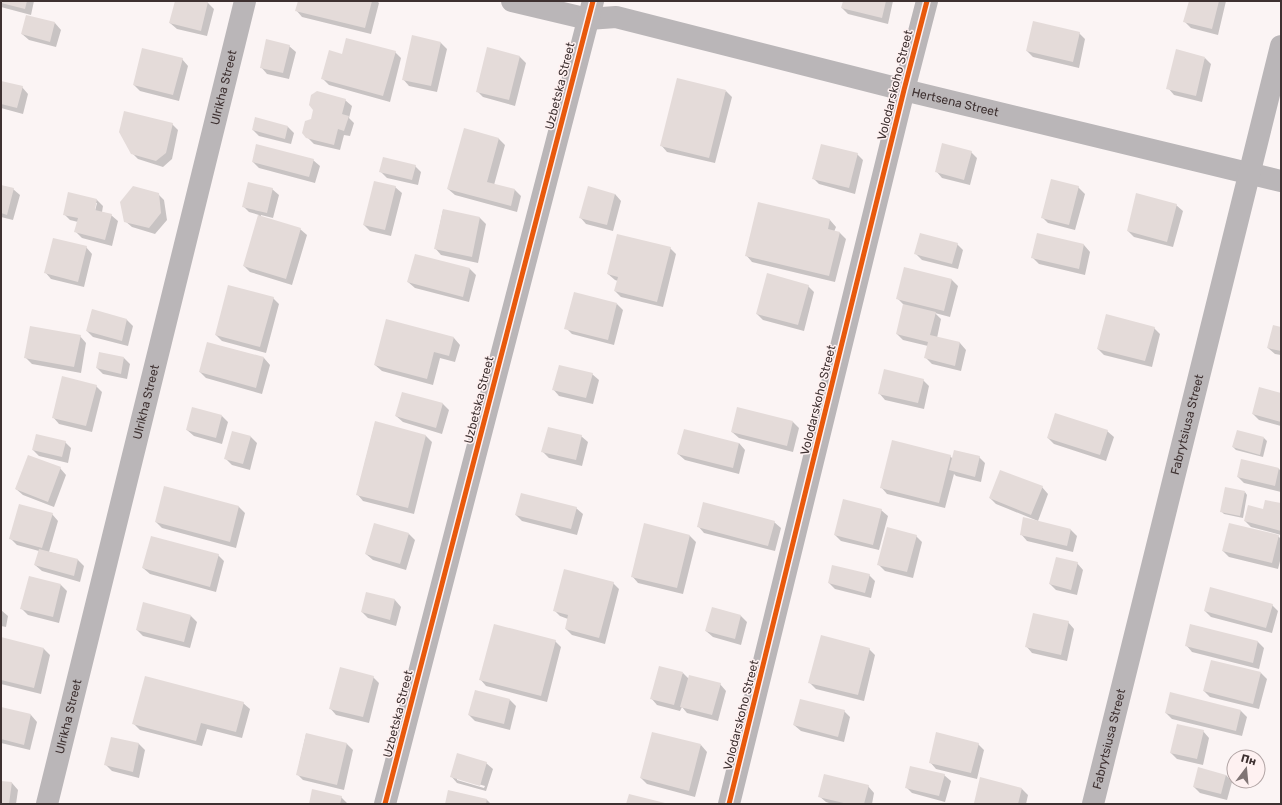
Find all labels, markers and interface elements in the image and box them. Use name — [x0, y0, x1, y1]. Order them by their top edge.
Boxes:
street label: Volodarskoho Street — [875, 28, 916, 142]
street label: Uzbetska Street — [542, 41, 578, 131]
street label: Ulrikha Street — [208, 48, 240, 126]
street label: Hertsena Street — [910, 85, 1000, 120]
street label: Volodarskoho Street — [798, 343, 839, 457]
street label: Uzbetska Street — [461, 355, 497, 445]
street label: Ulrikha Street — [130, 363, 162, 441]
street label: Fabrytsiusa Street — [1168, 373, 1206, 476]
street label: Volodarskoho Street — [721, 658, 762, 772]
street label: Uzbetska Street — [380, 669, 416, 759]
street label: Ulrikha Street — [53, 677, 85, 756]
street label: Fabrytsiusa Street — [1090, 687, 1128, 791]
north arrow — [1226, 749, 1266, 789]
text: Пн — [1240, 752, 1258, 768]

